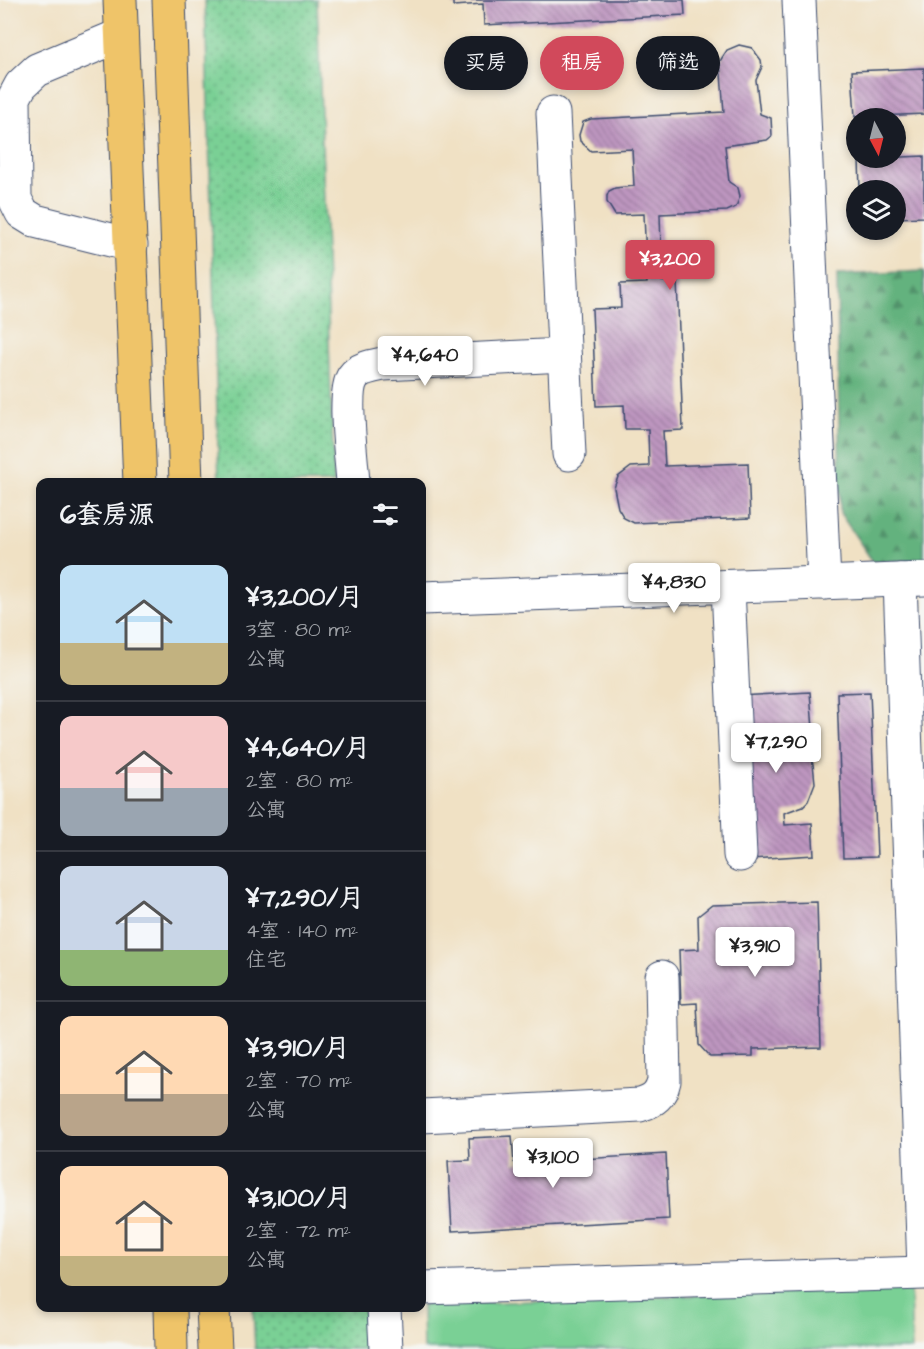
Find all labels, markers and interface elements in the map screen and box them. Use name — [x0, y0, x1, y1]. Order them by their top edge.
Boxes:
chip: 买房 — [444, 36, 528, 90]
chip: 租房 — [540, 36, 624, 90]
chip: 筛选 — [636, 36, 720, 90]
north arrow — [846, 108, 906, 168]
map controls — [846, 108, 906, 240]
button: layers — [846, 180, 906, 240]
pin: ¥3,200 — [621, 240, 719, 291]
text: ¥3,200 — [639, 245, 701, 273]
pin: ¥4,640 — [376, 336, 474, 387]
text: ¥4,640 — [392, 341, 458, 369]
text: 6套房源 — [60, 497, 154, 533]
icon: filters — [369, 498, 402, 531]
pin: ¥4,830 — [625, 563, 723, 614]
text: ¥4,830 — [642, 568, 706, 596]
text: ¥3,200/月 — [246, 579, 363, 615]
icon: home — [108, 589, 180, 661]
text: 3室 · 80 m² — [246, 616, 352, 644]
text: 公寓 — [246, 645, 286, 673]
pin: ¥7,290 — [727, 723, 825, 774]
text: ¥7,290 — [745, 728, 807, 756]
text: ¥4,640/月 — [246, 730, 370, 766]
icon: home — [108, 740, 180, 812]
text: 2室 · 80 m² — [246, 767, 353, 795]
text: 公寓 — [246, 796, 286, 824]
text: ¥7,290/月 — [246, 880, 364, 916]
icon: home — [108, 890, 180, 962]
text: 4室 · 140 m² — [246, 917, 358, 945]
pin: ¥3,910 — [706, 927, 804, 978]
text: ¥3,910 — [730, 932, 780, 960]
text: 住宅 — [246, 946, 286, 974]
text: ¥3,910/月 — [246, 1030, 350, 1066]
icon: home — [108, 1040, 180, 1112]
text: 2室 · 70 m² — [246, 1067, 352, 1095]
text: 公寓 — [246, 1096, 286, 1124]
pin: ¥3,100 — [504, 1138, 602, 1189]
text: ¥3,100 — [527, 1143, 579, 1171]
text: ¥3,100/月 — [246, 1180, 352, 1216]
icon: home — [108, 1190, 180, 1262]
text: 2室 · 72 m² — [246, 1217, 351, 1245]
text: 公寓 — [246, 1246, 286, 1274]

